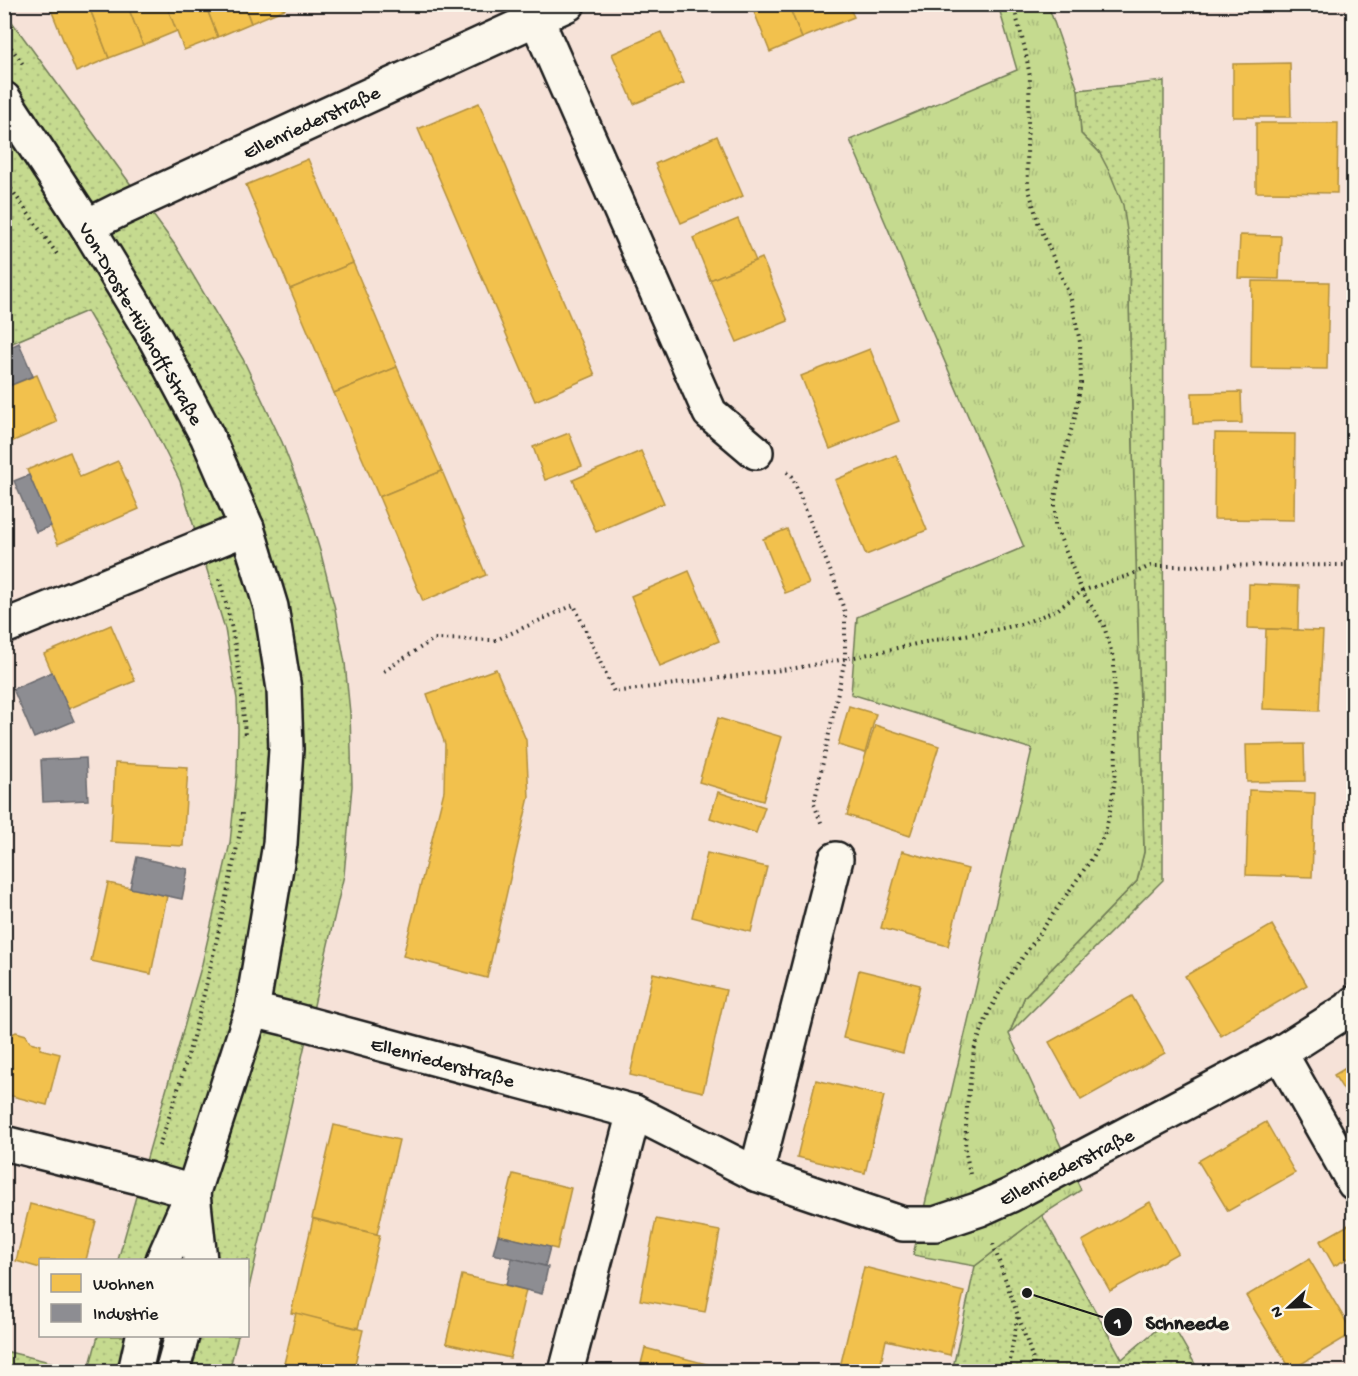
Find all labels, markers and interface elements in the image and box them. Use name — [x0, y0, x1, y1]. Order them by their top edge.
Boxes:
street label: Ellenriederstraße — [240, 82, 385, 166]
street label: Von-Droste-Hülshoff-Straße — [71, 218, 207, 431]
street label: Ellenriederstraße — [368, 1034, 517, 1095]
street label: Ellenriederstraße — [996, 1125, 1139, 1213]
legend — [39, 1259, 249, 1337]
text: Wohnen — [93, 1275, 154, 1296]
north arrow — [1259, 1277, 1319, 1337]
callout: Schneede — [1103, 1302, 1240, 1341]
text: N — [1267, 1302, 1289, 1320]
text: Industrie — [93, 1305, 159, 1326]
text: Schneede — [1146, 1313, 1230, 1338]
text: 1 — [1113, 1314, 1122, 1335]

